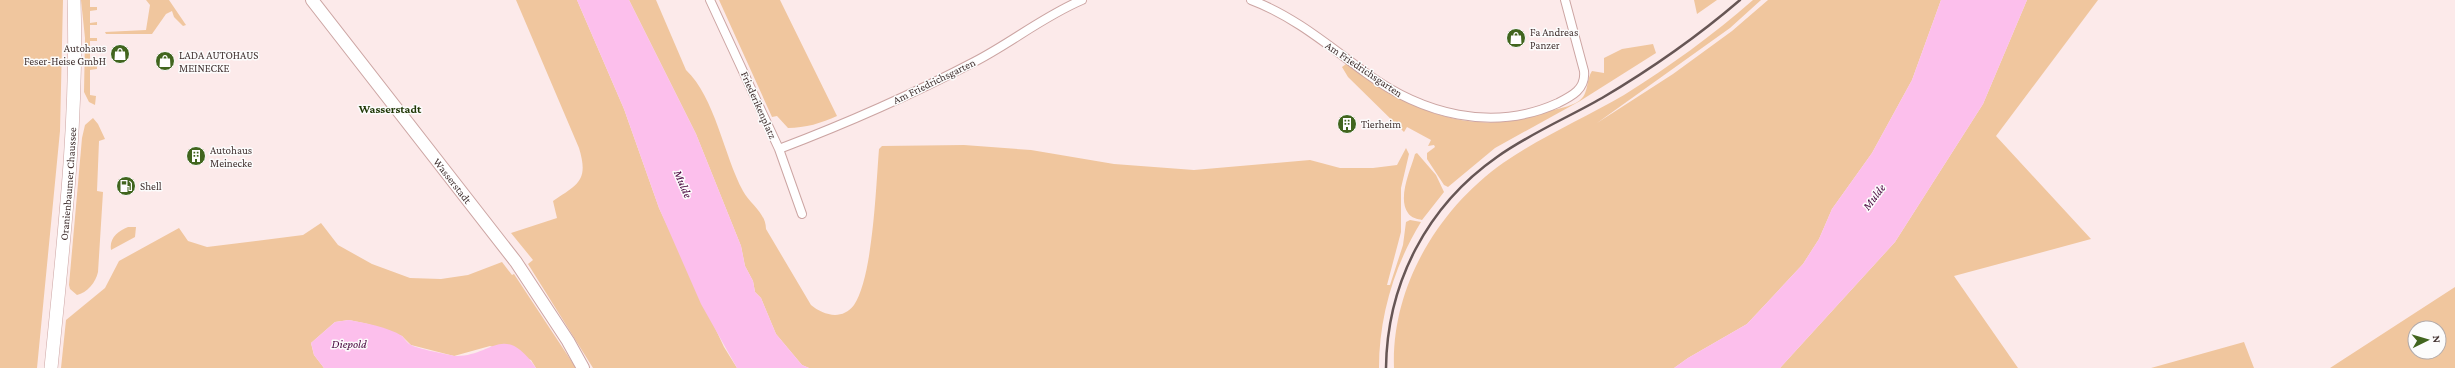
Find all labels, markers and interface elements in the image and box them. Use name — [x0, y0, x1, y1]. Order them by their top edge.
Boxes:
place label: Fa Andreas Panzer — [1530, 26, 1578, 51]
shop icon: Fa Andreas Panzer — [1505, 27, 1527, 49]
street label: Am Friedrichsgarten — [1323, 39, 1405, 100]
place label: Autohaus Feser-Heise GmbH — [24, 42, 106, 67]
shop icon: Autohaus Feser-Heise GmbH — [109, 43, 131, 65]
place label: LADA AUTOHAUS MEINECKE — [179, 49, 259, 74]
shop icon: LADA AUTOHAUS MEINECKE — [154, 50, 176, 72]
street label: Am Friedrichsgarten — [891, 56, 978, 107]
street label: Friederikenplatz — [738, 70, 779, 141]
district label: Wasserstadt — [358, 102, 422, 116]
building icon: Tierheim — [1336, 113, 1358, 135]
place label: Tierheim — [1361, 118, 1401, 130]
street label: Oranienbaumer Chaussee — [58, 127, 78, 241]
place label: Autohaus Meinecke — [210, 144, 252, 169]
building icon: Autohaus Meinecke — [185, 145, 207, 167]
street label: Wasserstadt — [431, 155, 474, 206]
water label: Mulde — [670, 167, 695, 201]
fuel station icon: Shell — [115, 175, 137, 197]
place label: Shell — [140, 180, 162, 192]
water label: Mulde — [1859, 181, 1889, 214]
north arrow — [2407, 320, 2447, 360]
text: N — [2431, 335, 2443, 344]
water label: Diepold — [331, 337, 367, 351]

